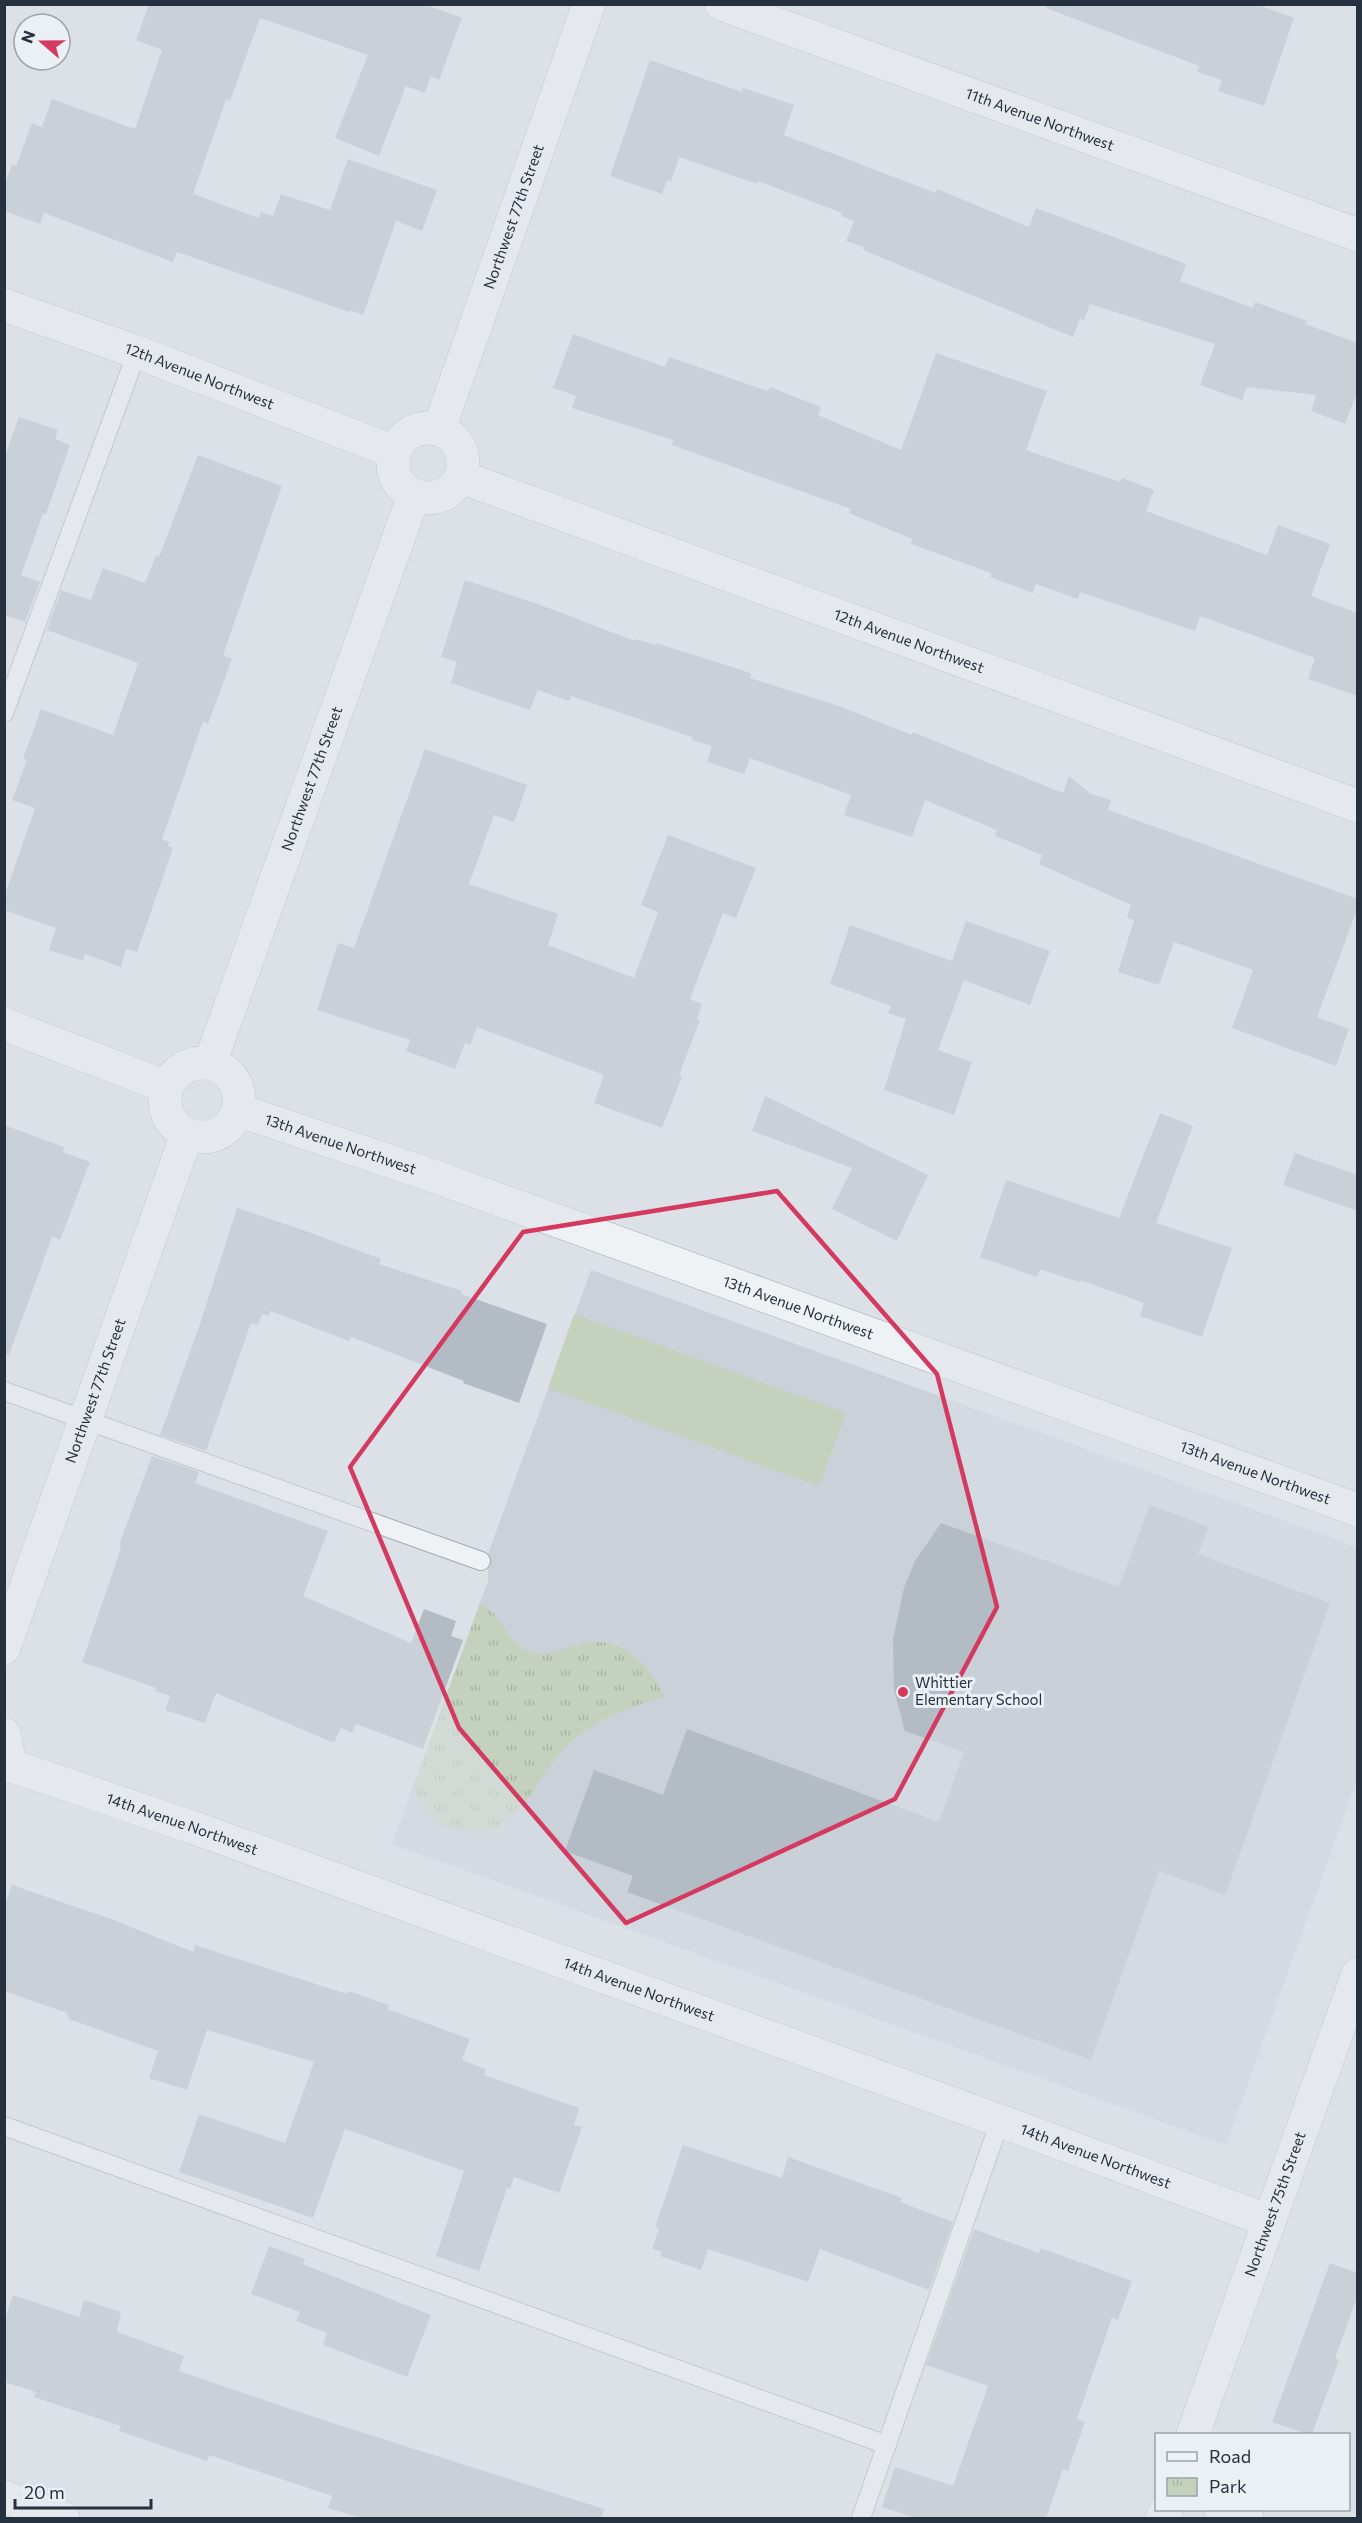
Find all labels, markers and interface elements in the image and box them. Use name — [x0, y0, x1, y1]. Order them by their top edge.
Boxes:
north arrow — [12, 12, 72, 72]
text: N — [16, 28, 38, 46]
street label: 11th Avenue Northwest — [963, 83, 1117, 154]
street label: Northwest 77th Street — [479, 142, 547, 291]
street label: 12th Avenue Northwest — [123, 338, 277, 413]
street label: 12th Avenue Northwest — [832, 605, 987, 676]
street label: Northwest 77th Street — [277, 704, 345, 853]
street label: 13th Avenue Northwest — [262, 1110, 419, 1177]
street label: 13th Avenue Northwest — [721, 1271, 876, 1342]
street label: Northwest 77th Street — [61, 1316, 129, 1465]
street label: 13th Avenue Northwest — [1178, 1436, 1333, 1507]
place label: Whittier Elementary School — [915, 1673, 1042, 1708]
marker: Whittier Elementary School — [896, 1685, 910, 1699]
street label: 14th Avenue Northwest — [104, 1789, 261, 1858]
street label: 14th Avenue Northwest — [561, 1953, 717, 2024]
street label: 14th Avenue Northwest — [1018, 2119, 1174, 2192]
street label: Northwest 75th Street — [1240, 2129, 1309, 2279]
legend — [1155, 2433, 1350, 2511]
text: Road — [1209, 2445, 1251, 2467]
scale bar — [15, 2472, 152, 2510]
text: Park — [1209, 2475, 1247, 2497]
text: 20 m — [24, 2481, 65, 2503]

